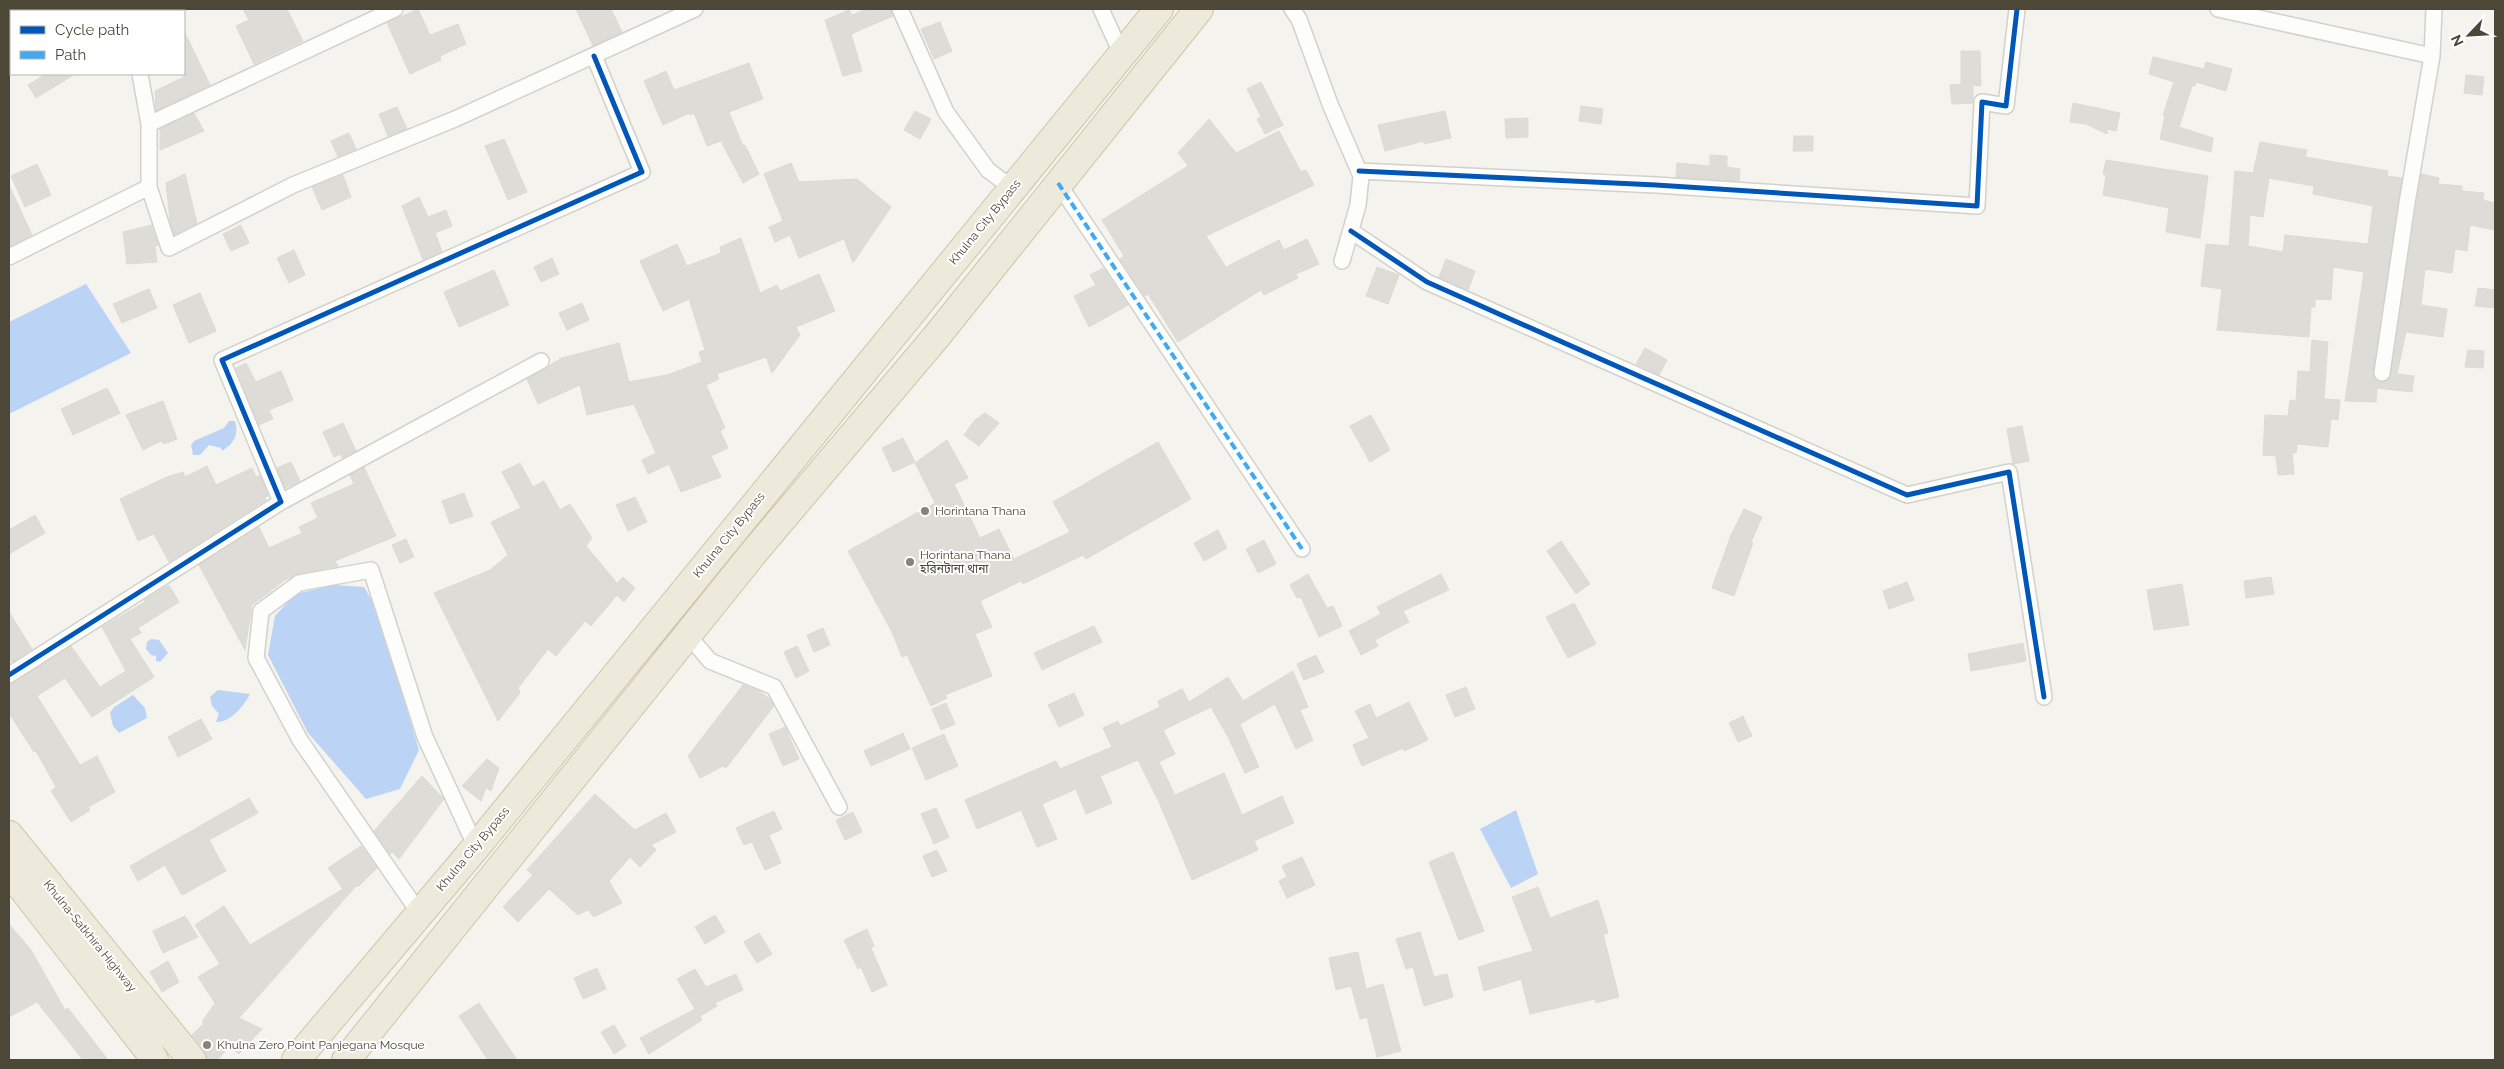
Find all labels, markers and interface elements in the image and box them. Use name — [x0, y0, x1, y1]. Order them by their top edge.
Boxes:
legend — [10, 10, 185, 75]
north arrow — [2444, 10, 2494, 60]
text: Cycle path — [55, 21, 129, 39]
text: N — [2448, 32, 2467, 49]
text: Path — [55, 46, 86, 64]
street label: Khulna City Bypass — [946, 176, 1024, 268]
street label: Khulna City Bypass — [690, 489, 768, 581]
place label: Horintana Thana — [935, 504, 1026, 518]
marker: Horintana Thana — [919, 505, 931, 517]
place label: Horintana Thana হরিনটানা থানা — [919, 548, 1011, 576]
marker: Horintana Thana হরিনটানা থানা — [904, 556, 916, 568]
street label: Khulna City Bypass — [434, 804, 512, 894]
street label: Khulna-Satkhira Highway — [41, 877, 140, 995]
place label: Khulna Zero Point Panjegana Mosque — [217, 1038, 425, 1052]
marker: Khulna Zero Point Panjegana Mosque — [201, 1039, 213, 1051]

